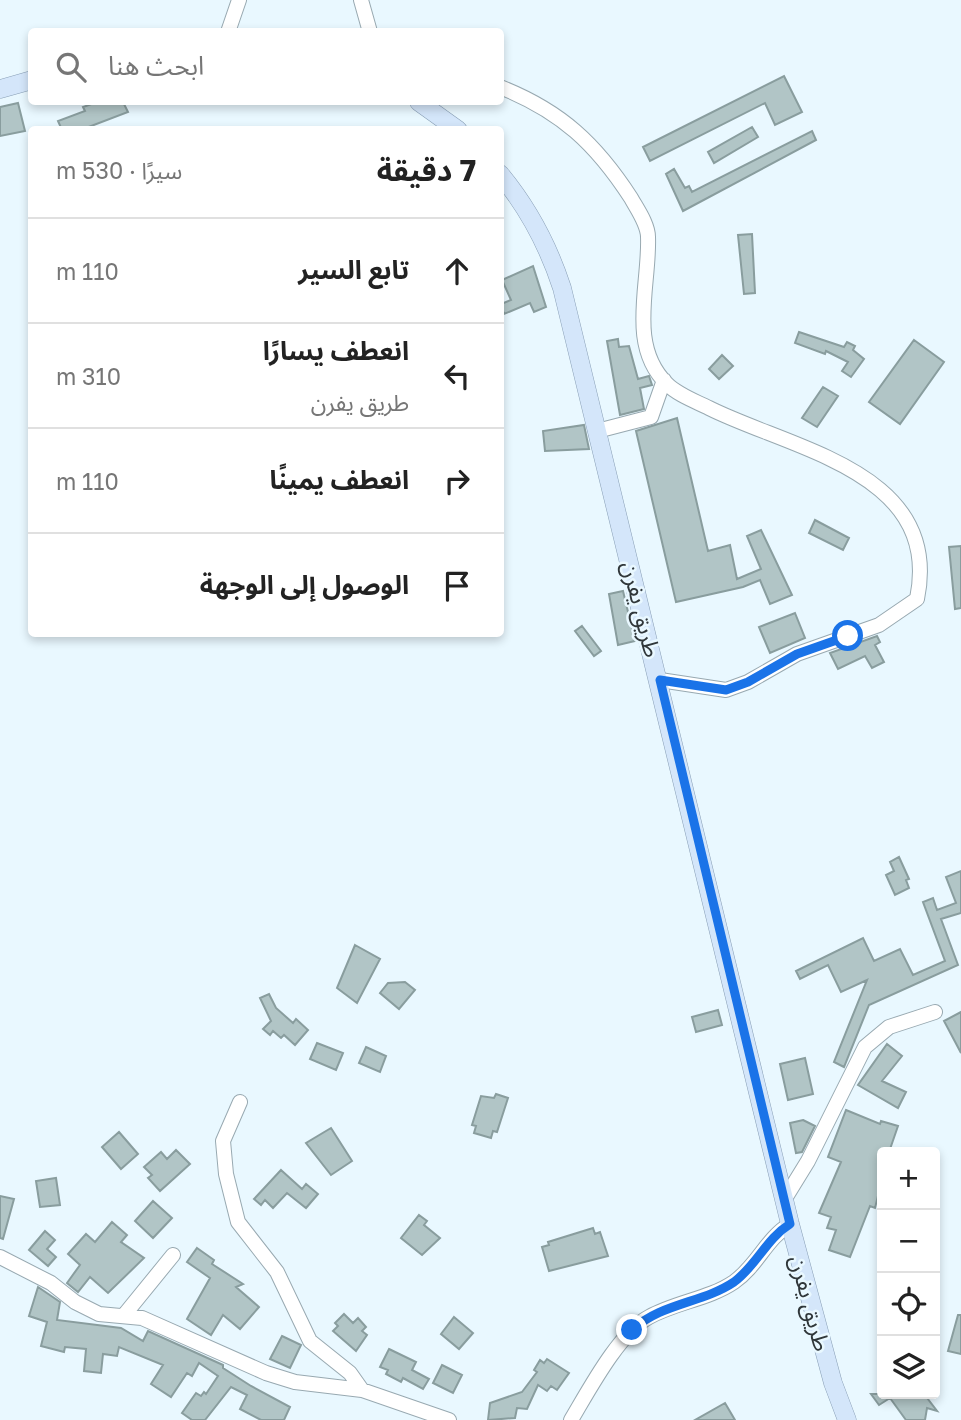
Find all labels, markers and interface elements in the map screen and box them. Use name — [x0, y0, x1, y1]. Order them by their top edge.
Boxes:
search box — [28, 28, 504, 105]
icon: search — [52, 48, 90, 86]
text: ابحث هنا — [108, 50, 204, 81]
text: 7 دقيقة — [377, 152, 476, 188]
text: سيرًا · 530 m — [56, 156, 182, 184]
icon: ahead — [438, 252, 476, 290]
text: تابع السير — [298, 254, 409, 285]
text: 110 m — [56, 257, 119, 285]
text: انعطف يسارًا — [263, 335, 409, 366]
icon: left — [438, 357, 476, 395]
text: 310 m — [56, 362, 121, 390]
text: طريق يفرن — [311, 388, 409, 416]
icon: right — [438, 462, 476, 500]
text: انعطف يمينًا — [270, 464, 409, 495]
text: 110 m — [56, 467, 119, 495]
street label: طريق يفرن — [616, 558, 667, 660]
icon: arrive — [438, 567, 476, 605]
text: الوصول إلى الوجهة — [200, 569, 409, 600]
route start — [832, 620, 863, 651]
map controls — [877, 1147, 940, 1399]
button: + — [877, 1147, 940, 1210]
button: − — [877, 1210, 940, 1273]
street label: طريق يفرن — [784, 1252, 837, 1354]
button: locate — [877, 1273, 940, 1336]
route end — [616, 1314, 647, 1345]
button: layers — [877, 1336, 940, 1399]

